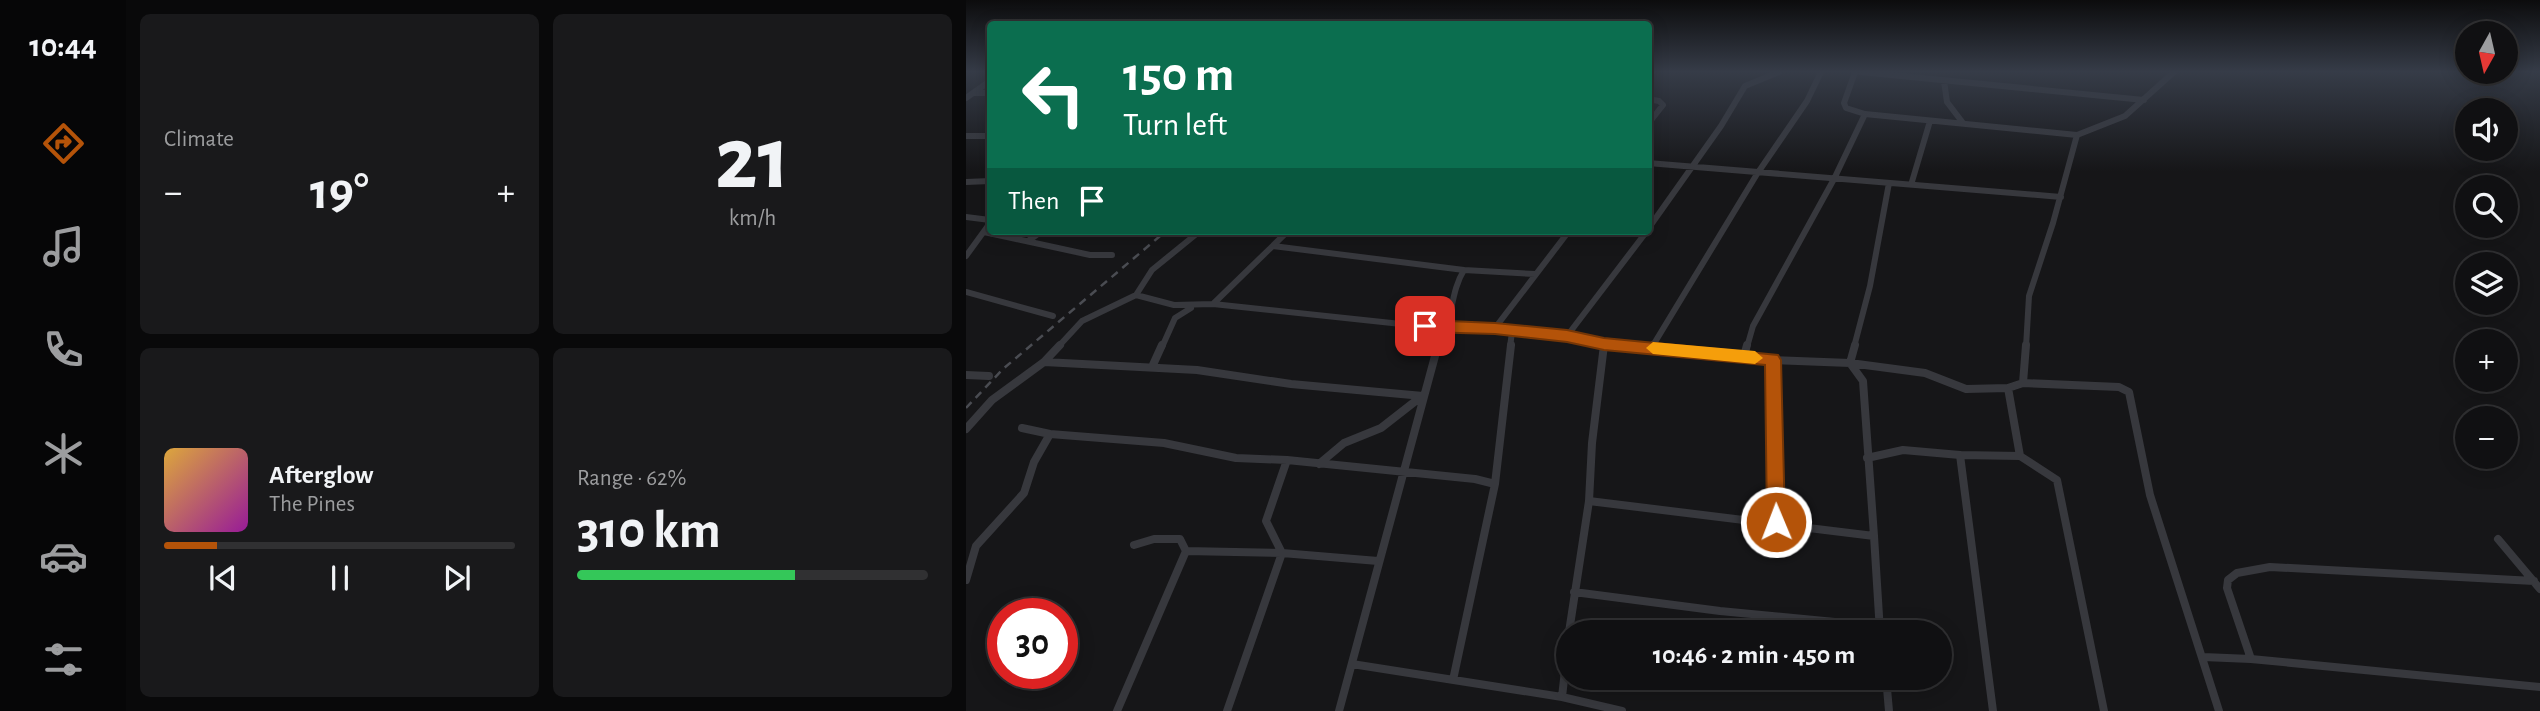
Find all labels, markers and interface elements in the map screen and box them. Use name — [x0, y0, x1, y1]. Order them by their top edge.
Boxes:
north arrow — [2455, 21, 2518, 84]
map controls — [2455, 21, 2518, 469]
text: 10:44 — [29, 30, 97, 62]
icon: left — [1008, 49, 1099, 140]
text: 150 m — [1123, 51, 1234, 100]
button: sound — [2455, 98, 2518, 161]
text: Turn left — [1123, 109, 1227, 141]
text: 21 — [715, 114, 790, 205]
icon: directions — [39, 119, 88, 168]
text: Climate — [164, 128, 234, 151]
text: 19° — [310, 166, 369, 218]
text: − — [164, 174, 182, 212]
text: + — [497, 174, 515, 212]
button: search — [2455, 175, 2518, 238]
icon: arrive — [1073, 182, 1111, 220]
text: Then — [1008, 188, 1059, 214]
text: km/h — [729, 207, 776, 230]
icon: music — [39, 222, 88, 271]
button: layers — [2455, 252, 2518, 315]
pin — [1395, 296, 1455, 356]
icon: arrive — [1406, 307, 1444, 345]
icon: phone — [39, 325, 88, 374]
button: + — [2455, 329, 2518, 392]
button: − — [2455, 406, 2518, 469]
icon: climate — [39, 429, 88, 478]
text: Afterglow — [269, 462, 373, 488]
text: Range · 62% — [577, 467, 686, 490]
position arrow — [1739, 485, 1813, 559]
text: The Pines — [269, 493, 355, 516]
text: 310 km — [577, 505, 721, 557]
icon: car — [39, 532, 88, 581]
icon: previous — [204, 559, 242, 597]
icon: pause — [321, 559, 359, 597]
icon: next — [438, 559, 476, 597]
speed limit sign: 30 — [987, 598, 1078, 689]
icon: filters — [39, 635, 88, 684]
text: 10:46 · 2 min · 450 m — [1653, 642, 1855, 668]

